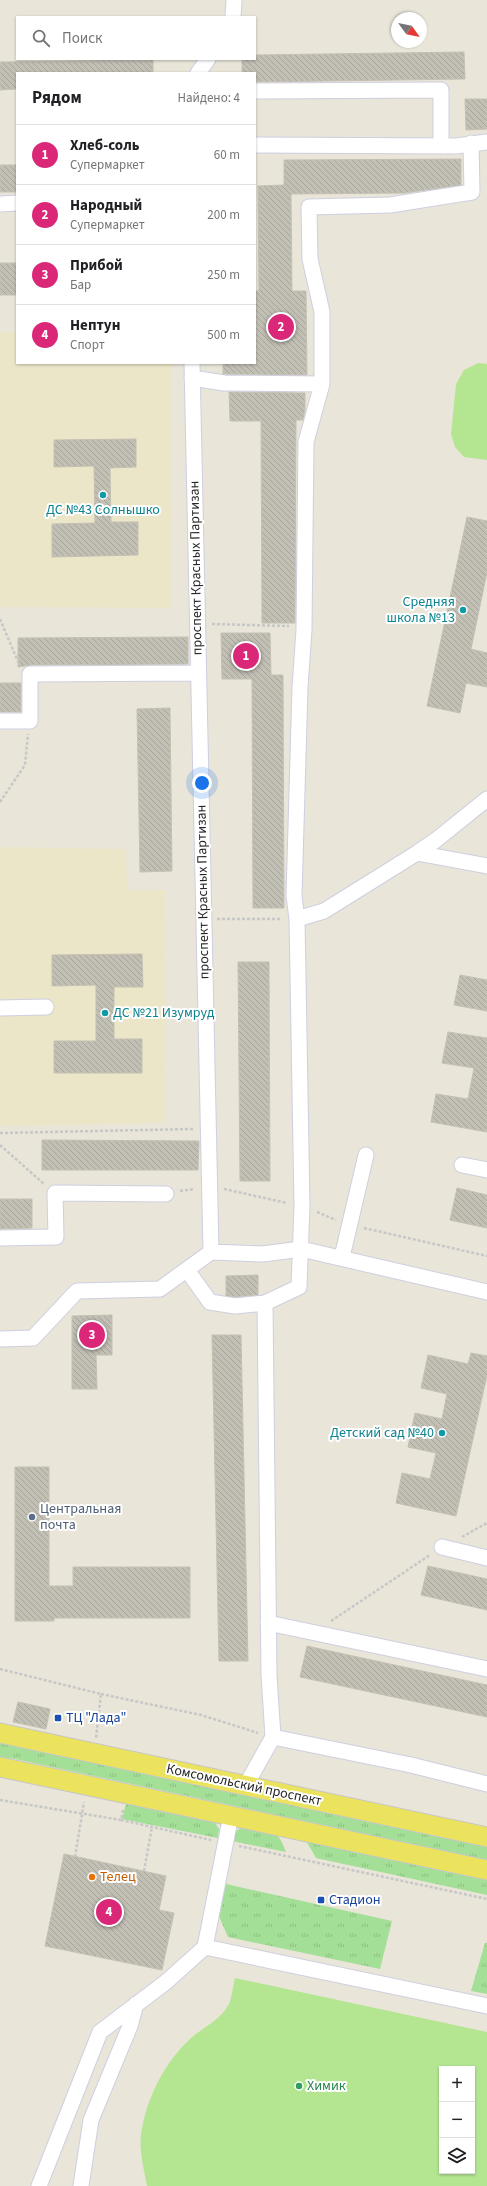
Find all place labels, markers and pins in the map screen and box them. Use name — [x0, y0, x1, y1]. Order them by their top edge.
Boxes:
pin: 2 — [268, 312, 294, 342]
marker: ДС №43 Солнышко — [98, 490, 108, 500]
place label: ДС №43 Солнышко — [46, 500, 160, 520]
place label: Средняя школа №13 — [387, 592, 455, 628]
marker: Средняя школа №13 — [458, 605, 468, 615]
pin: 1 — [233, 641, 259, 671]
place label: ДС №21 Изумруд — [113, 1003, 215, 1023]
marker: ДС №21 Изумруд — [100, 1008, 110, 1018]
pin: 3 — [79, 1320, 105, 1350]
place label: Детский сад №40 — [330, 1423, 434, 1443]
marker: Детский сад №40 — [437, 1428, 447, 1438]
place label: Центральная почта — [40, 1499, 121, 1535]
marker: Центральная почта — [27, 1512, 37, 1522]
place label: ТЦ "Лада" — [66, 1708, 126, 1728]
marker: ТЦ "Лада" — [53, 1713, 63, 1723]
place label: Телец — [100, 1867, 136, 1887]
marker: Телец — [87, 1872, 97, 1882]
place label: Стадион — [329, 1890, 381, 1910]
marker: Стадион — [316, 1895, 326, 1905]
pin: 4 — [96, 1897, 122, 1927]
place label: Химик — [307, 2076, 346, 2096]
marker: Химик — [294, 2081, 304, 2091]

